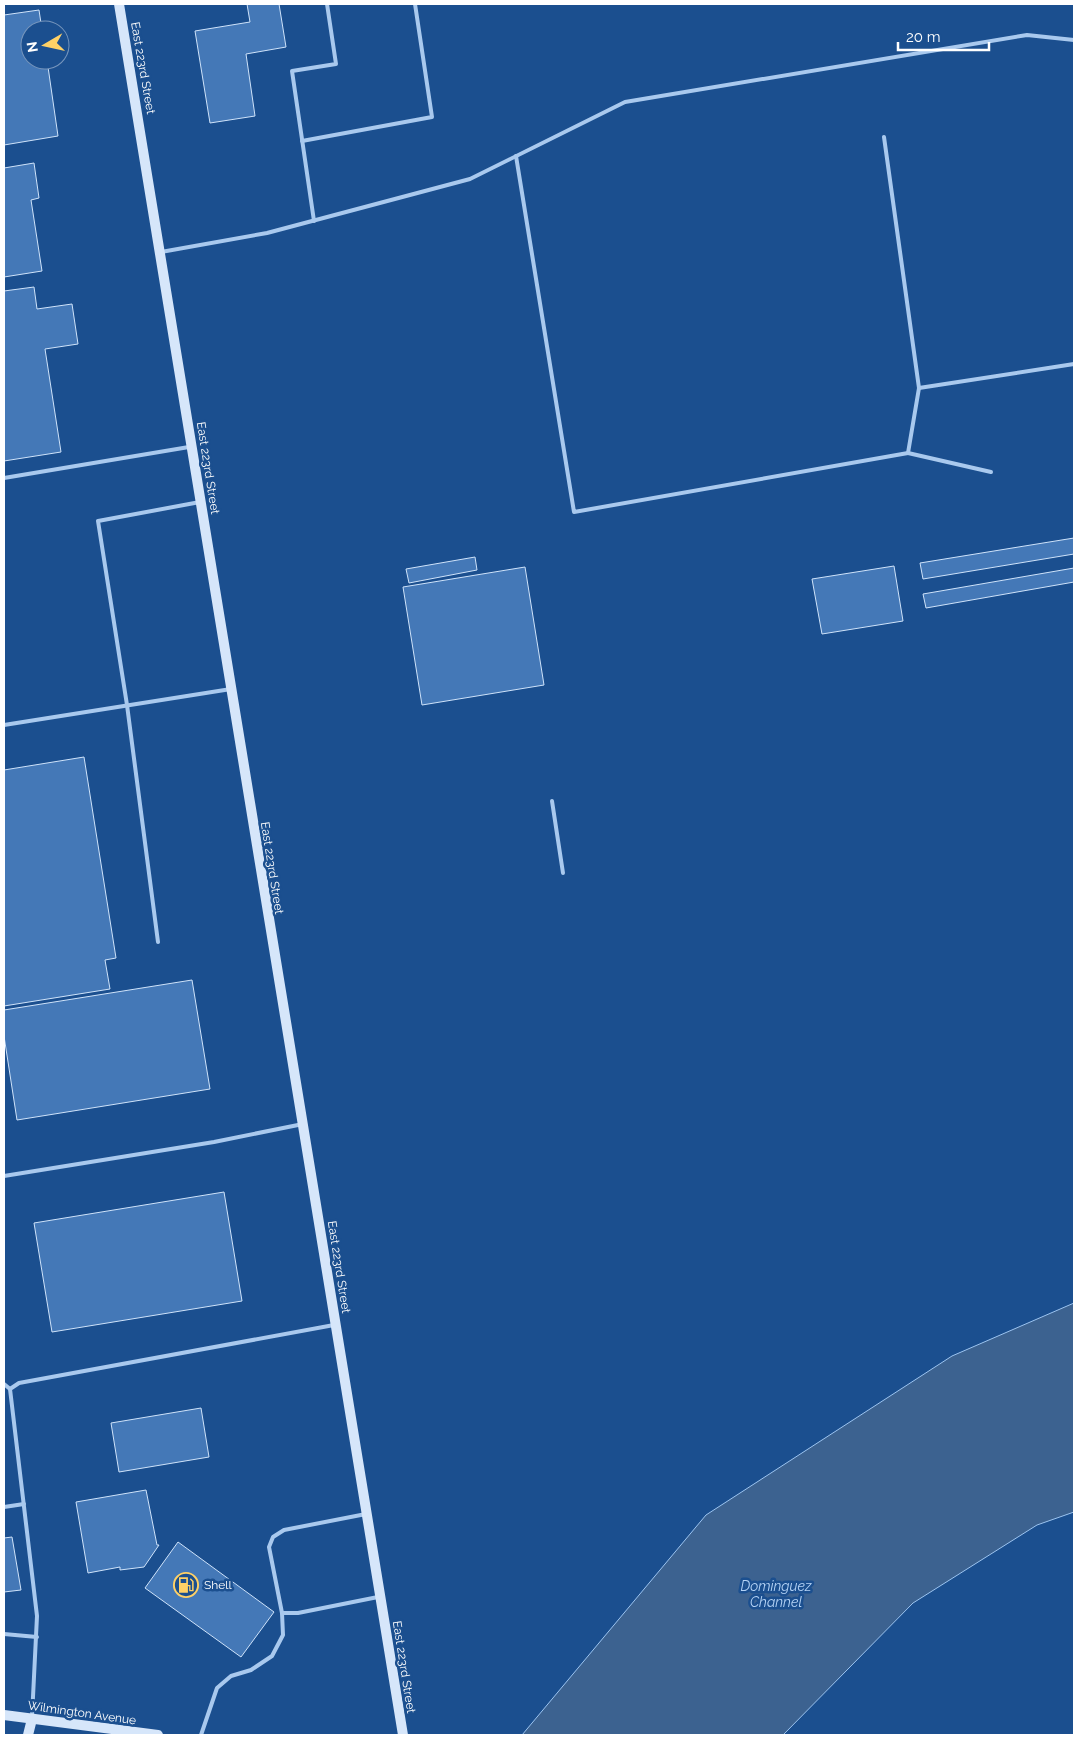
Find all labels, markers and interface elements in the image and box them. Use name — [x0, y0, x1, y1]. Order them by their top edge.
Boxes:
north arrow — [20, 20, 70, 70]
scale bar — [898, 20, 989, 52]
street label: East 223rd Street — [128, 21, 158, 115]
text: 20 m — [906, 28, 941, 46]
text: N — [23, 41, 41, 54]
street label: East 223rd Street — [194, 421, 222, 515]
street label: East 223rd Street — [258, 821, 286, 915]
street label: East 223rd Street — [325, 1220, 353, 1314]
fuel station icon: Shell — [173, 1572, 199, 1598]
place label: Shell — [204, 1578, 233, 1592]
water label: Dominguez Channel — [740, 1578, 812, 1610]
street label: East 223rd Street — [390, 1620, 418, 1714]
street label: Wilmington Avenue — [27, 1698, 137, 1728]

